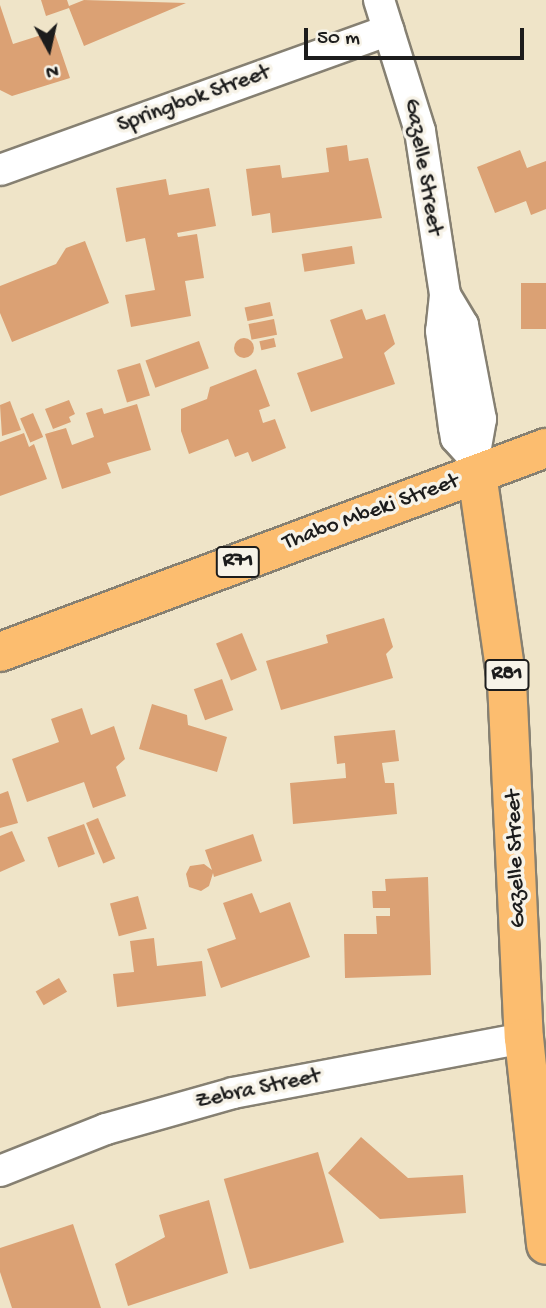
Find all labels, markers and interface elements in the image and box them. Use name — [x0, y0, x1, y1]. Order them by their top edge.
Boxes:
north arrow — [14, 14, 84, 84]
scale bar — [308, 14, 528, 58]
text: 50 m — [317, 27, 360, 52]
text: N — [44, 58, 60, 83]
street label: Springbok Street — [114, 60, 274, 140]
street label: Gazelle Street — [396, 97, 448, 237]
street label: Thabo Mbeki Street — [279, 468, 463, 558]
road number: R71 — [215, 544, 261, 580]
road number: R81 — [484, 658, 530, 692]
street label: Gazelle Street — [501, 790, 533, 928]
street label: Zebra Street — [193, 1063, 323, 1117]

